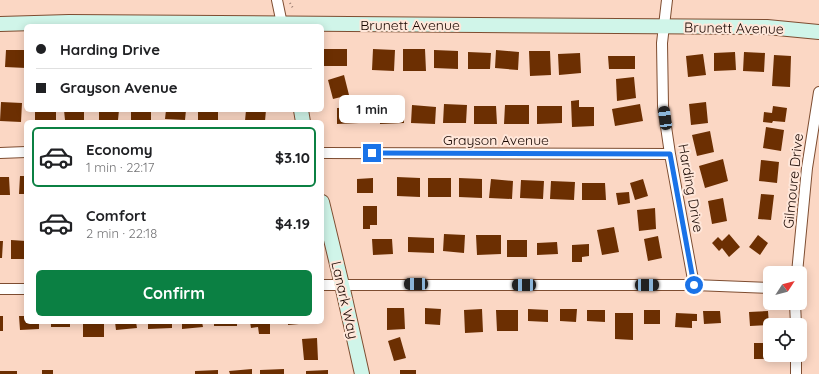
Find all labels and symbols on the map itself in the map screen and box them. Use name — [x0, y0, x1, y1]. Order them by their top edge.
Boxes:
street label: Brunett Avenue — [360, 16, 460, 34]
street label: Brunett Avenue — [684, 18, 784, 38]
callout: 1 min — [339, 95, 405, 123]
car — [657, 105, 673, 131]
street label: Grayson Avenue — [443, 131, 549, 149]
street label: Gilmoure Drive — [779, 132, 807, 230]
street label: Harding Drive — [674, 142, 708, 234]
route end — [363, 144, 381, 162]
street label: Lanark Way — [327, 259, 363, 341]
north arrow — [763, 266, 807, 310]
route start — [685, 276, 703, 294]
car — [404, 278, 428, 290]
car — [512, 279, 536, 291]
car — [635, 279, 659, 291]

